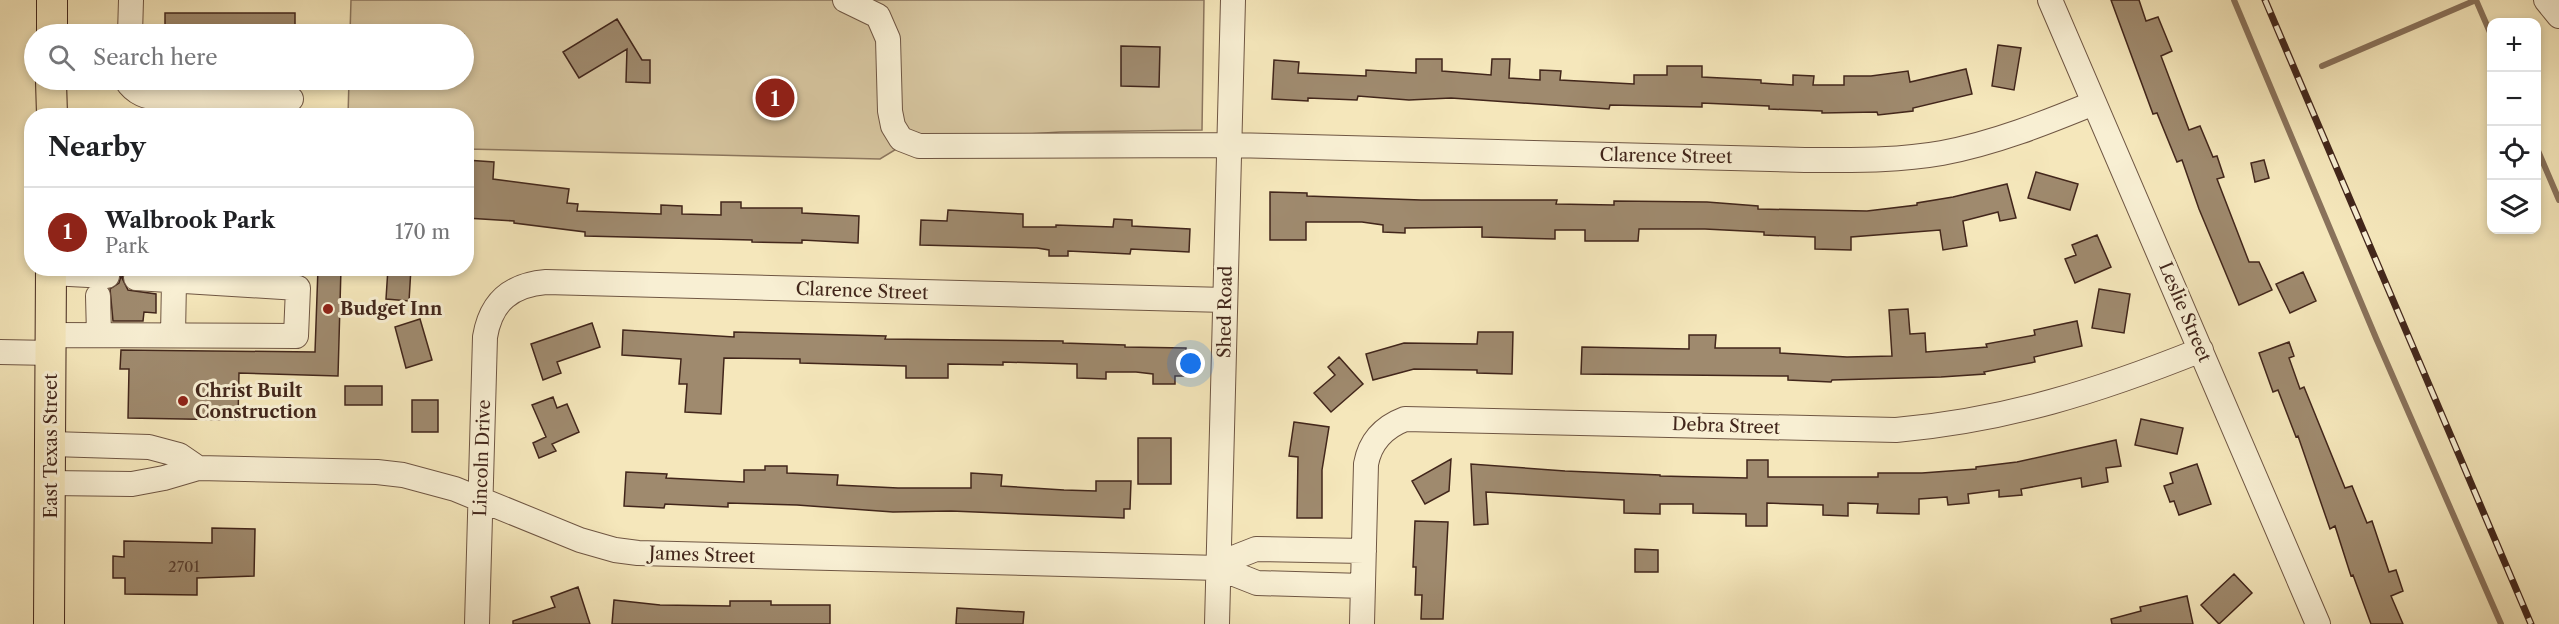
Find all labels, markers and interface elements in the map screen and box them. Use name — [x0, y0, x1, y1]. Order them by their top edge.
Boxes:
map controls — [2487, 18, 2541, 234]
button: + — [2487, 18, 2541, 72]
search box — [24, 24, 474, 90]
icon: search — [45, 41, 78, 74]
text: Search here — [93, 44, 218, 71]
button: − — [2487, 72, 2541, 126]
pin: 1 — [756, 76, 794, 120]
button: locate — [2487, 126, 2541, 180]
text: Nearby — [48, 131, 146, 163]
street label: Clarence Street — [1599, 144, 1733, 168]
button: layers — [2487, 180, 2541, 234]
text: Walbrook Park — [105, 207, 275, 234]
text: 1 — [63, 220, 72, 244]
text: 170 m — [395, 220, 450, 244]
text: Park — [105, 234, 148, 258]
street label: Leslie Street — [2154, 259, 2216, 366]
street label: Shed Road — [1213, 266, 1237, 358]
street label: Clarence Street — [795, 278, 929, 304]
place label: Budget Inn — [340, 298, 443, 320]
marker: Budget Inn — [321, 302, 335, 316]
your location — [1176, 349, 1205, 378]
street label: East Texas Street — [40, 373, 62, 519]
place label: Christ Built Construction — [195, 380, 317, 423]
marker: Christ Built Construction — [176, 394, 190, 408]
street label: Lincoln Drive — [469, 399, 495, 517]
street label: Debra Street — [1672, 413, 1781, 439]
street label: James Street — [646, 542, 756, 568]
house number: 2701 — [168, 557, 201, 576]

